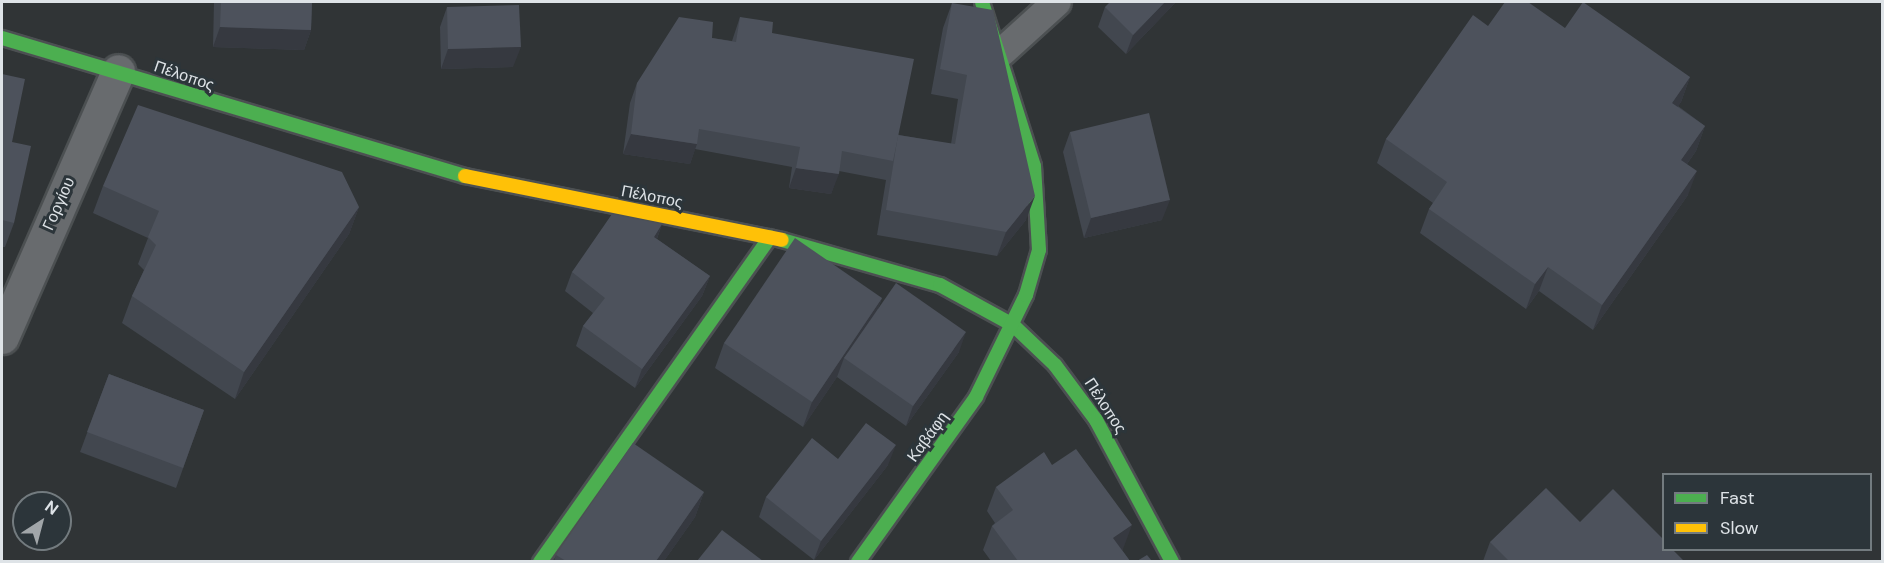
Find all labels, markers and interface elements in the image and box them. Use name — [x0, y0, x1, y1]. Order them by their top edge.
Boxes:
street label: Πέλοπος — [151, 57, 217, 95]
street label: Γοργίου — [39, 175, 79, 233]
street label: Πέλοπος — [620, 182, 684, 212]
street label: Πέλοπος — [1080, 375, 1130, 437]
street label: Καβάφη — [903, 408, 953, 466]
legend — [1662, 473, 1872, 551]
text: Fast — [1720, 486, 1755, 510]
north arrow — [12, 491, 72, 551]
text: N — [41, 496, 63, 520]
text: Slow — [1720, 516, 1759, 540]

